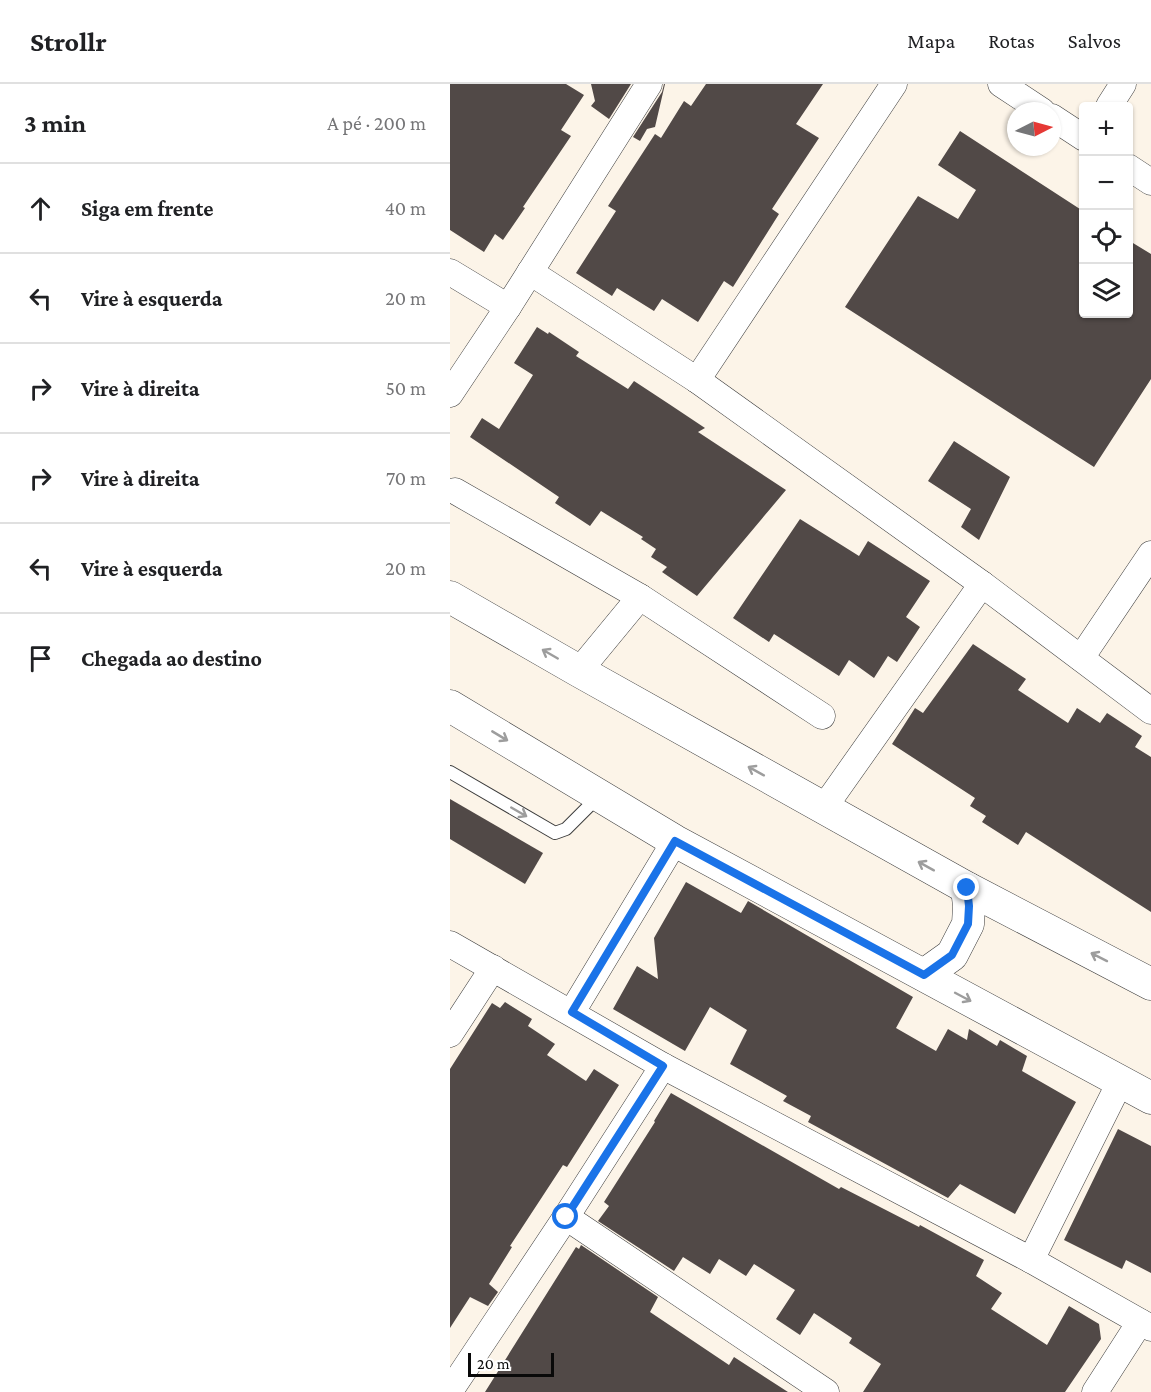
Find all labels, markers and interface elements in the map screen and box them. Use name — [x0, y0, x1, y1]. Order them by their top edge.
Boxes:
text: Strollr — [30, 26, 107, 57]
text: Mapa — [907, 29, 955, 53]
text: Rotas — [988, 29, 1035, 53]
text: Salvos — [1068, 29, 1121, 53]
north arrow — [1007, 102, 1061, 156]
map controls — [1079, 102, 1133, 318]
button: + — [1079, 102, 1133, 156]
text: 3 min — [24, 109, 86, 138]
text: A pé · 200 m — [327, 112, 426, 134]
button: − — [1079, 156, 1133, 210]
icon: ahead — [24, 192, 57, 225]
text: Siga em frente — [81, 196, 214, 221]
text: 40 m — [385, 197, 426, 219]
button: locate — [1079, 210, 1133, 264]
button: layers — [1079, 264, 1133, 318]
icon: left — [24, 282, 57, 315]
text: Vire à esquerda — [81, 286, 222, 311]
text: 20 m — [385, 287, 426, 309]
icon: right — [24, 372, 57, 405]
text: Vire à direita — [81, 376, 200, 401]
text: 50 m — [385, 377, 426, 399]
icon: right — [24, 462, 57, 495]
text: Vire à direita — [81, 466, 200, 491]
text: 70 m — [386, 467, 426, 489]
icon: left — [24, 552, 57, 585]
text: Vire à esquerda — [81, 556, 222, 581]
text: 20 m — [385, 557, 426, 579]
icon: arrive — [24, 642, 57, 675]
text: Chegada ao destino — [81, 646, 262, 671]
one-way arrow — [542, 648, 559, 660]
one-way arrow — [491, 730, 508, 742]
one-way arrow — [748, 765, 765, 777]
one-way arrow — [510, 807, 527, 819]
one-way arrow — [918, 860, 936, 871]
route end — [953, 874, 979, 900]
one-way arrow — [1090, 950, 1108, 962]
one-way arrow — [954, 991, 971, 1003]
route start — [552, 1203, 578, 1229]
scale bar — [468, 1350, 554, 1378]
text: 20 m — [477, 1355, 510, 1372]

